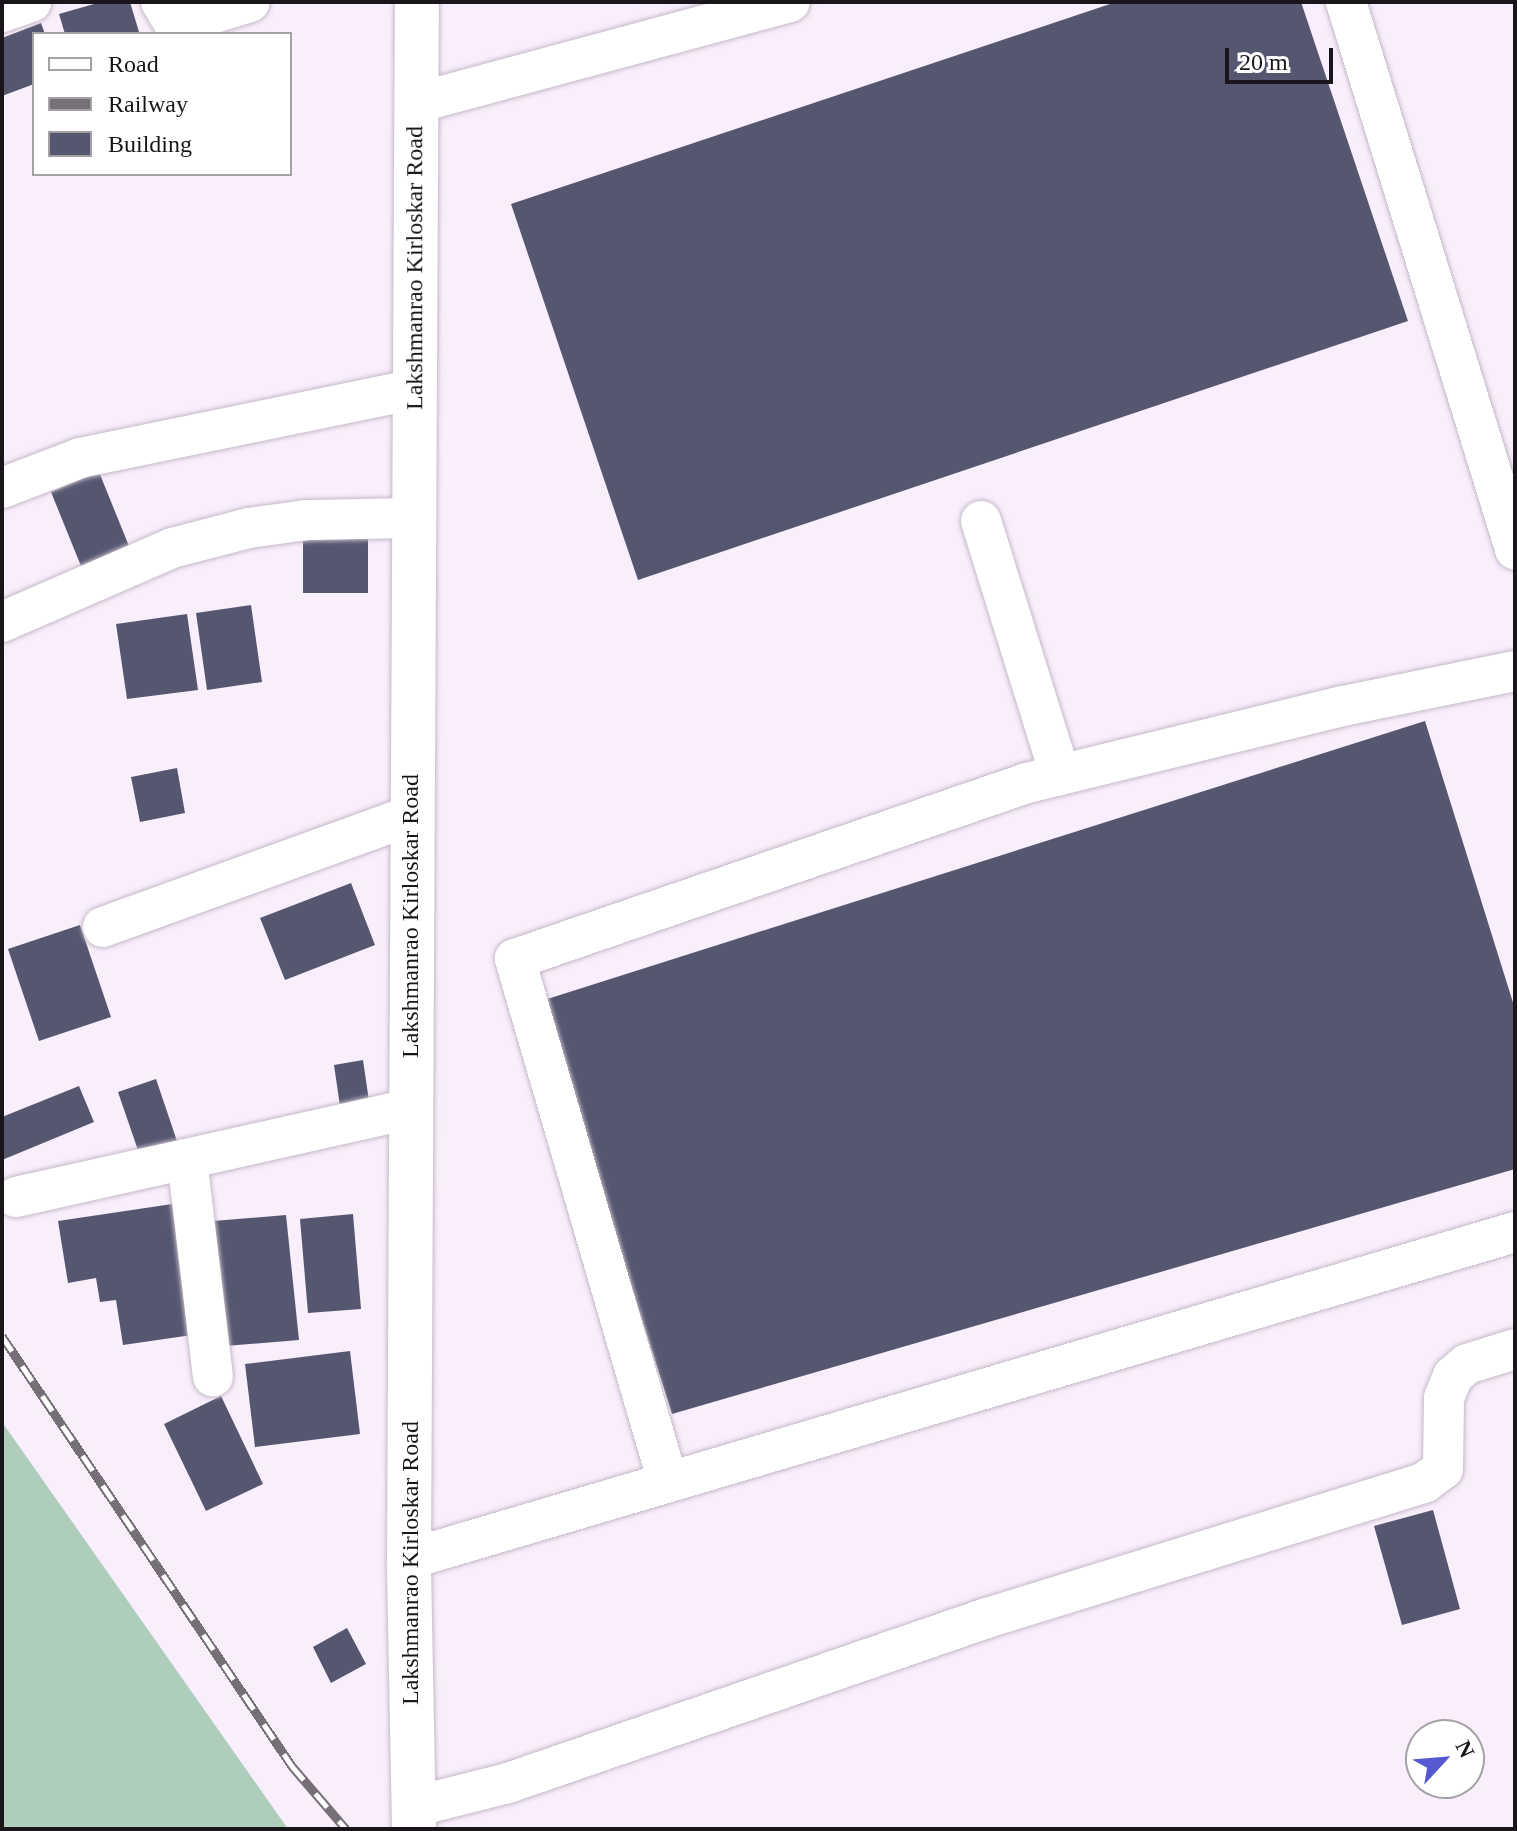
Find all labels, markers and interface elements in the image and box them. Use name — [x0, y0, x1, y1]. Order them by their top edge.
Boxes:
legend — [32, 32, 292, 176]
scale bar — [1229, 32, 1337, 82]
text: 20 m — [1239, 49, 1288, 75]
text: Road — [108, 51, 159, 77]
text: Railway — [108, 91, 188, 117]
street label: Lakshmanrao Kirloskar Road — [401, 126, 429, 410]
text: Building — [108, 131, 192, 157]
street label: Lakshmanrao Kirloskar Road — [397, 774, 425, 1058]
street label: Lakshmanrao Kirloskar Road — [397, 1421, 425, 1705]
north arrow — [1405, 1719, 1485, 1799]
text: N — [1451, 1737, 1480, 1762]

